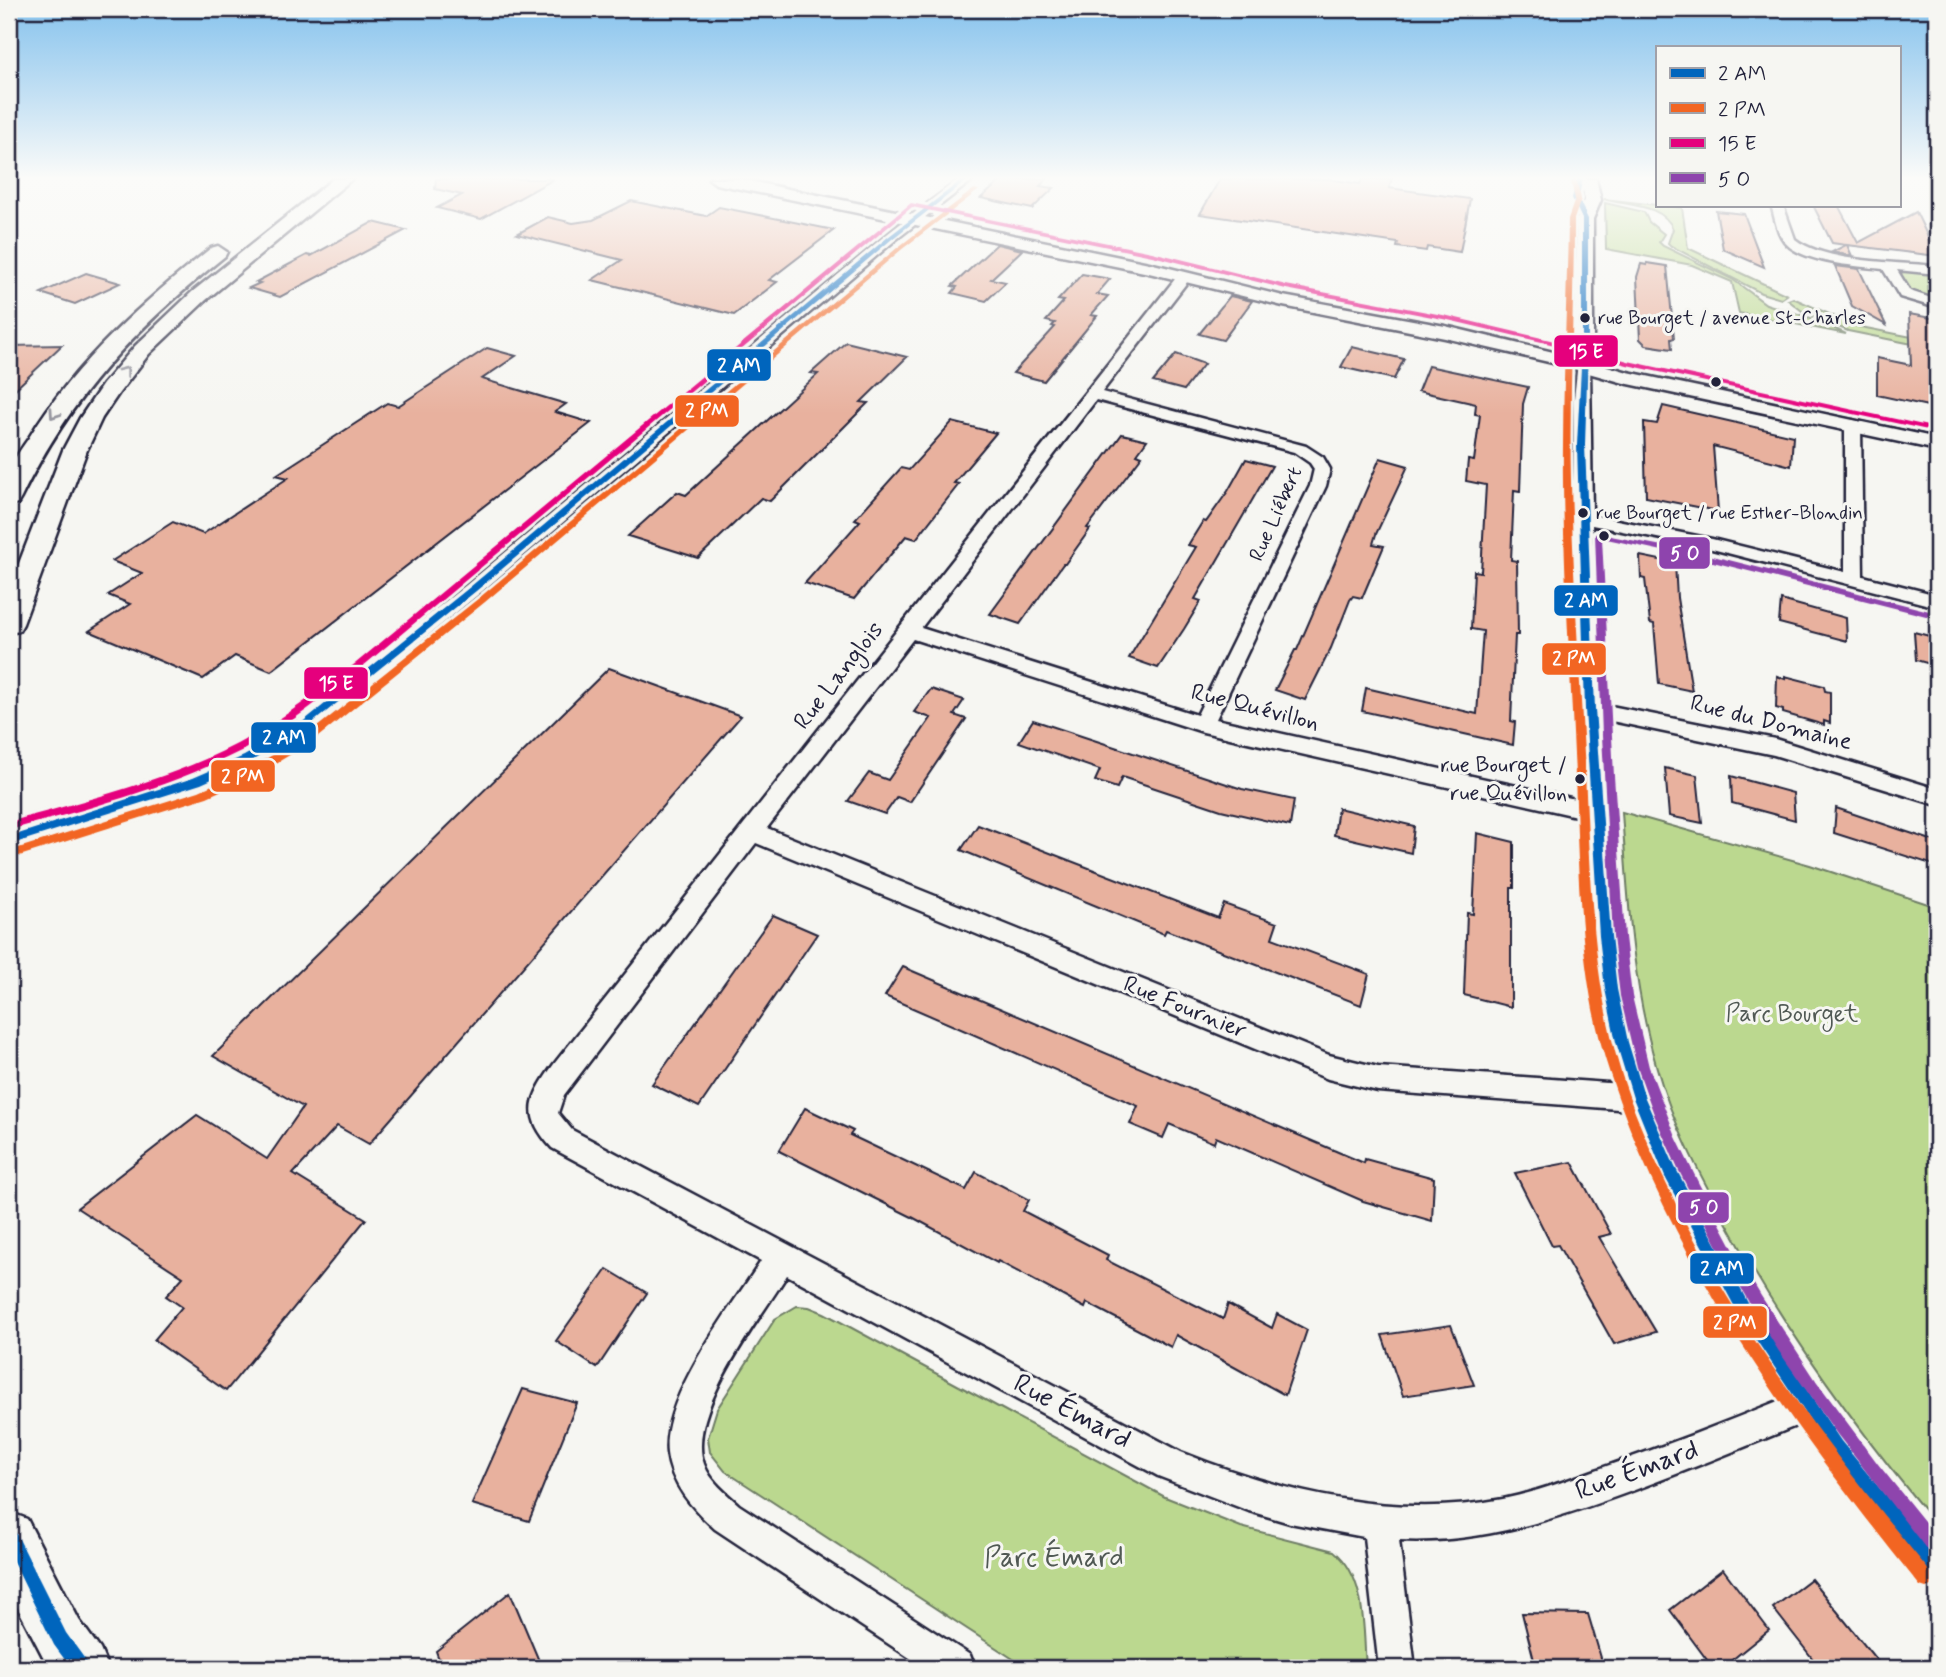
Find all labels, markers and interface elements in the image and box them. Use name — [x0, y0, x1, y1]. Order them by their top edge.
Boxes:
legend — [1656, 46, 1900, 206]
text: 2 AM — [1718, 60, 1766, 88]
text: 2 PM — [1718, 96, 1766, 124]
text: 15 E — [1718, 130, 1757, 158]
text: 5 O — [1718, 166, 1750, 194]
place label: rue Bourget / avenue St-Charles — [1598, 306, 1866, 333]
marker: rue Bourget / avenue St-Charles — [1578, 311, 1592, 325]
line badge: 15 E — [1553, 334, 1619, 368]
text: 15 E — [1569, 340, 1603, 365]
line badge: 2 AM — [706, 348, 772, 382]
text: 2 AM — [717, 354, 761, 379]
one-way arrow — [116, 367, 129, 379]
unlabelled marker — [1709, 375, 1723, 389]
line badge: 2 PM — [674, 394, 740, 428]
text: 2 PM — [685, 399, 729, 424]
one-way arrow — [50, 406, 63, 419]
street label: Rue Liébert — [1243, 462, 1309, 566]
place label: rue Bourget / rue Esther-Blondin — [1596, 501, 1863, 528]
marker: rue Bourget / rue Esther-Blondin — [1576, 506, 1590, 520]
unlabelled marker — [1597, 529, 1611, 543]
line badge: 5 O — [1658, 536, 1711, 570]
text: 5 O — [1670, 542, 1700, 567]
line badge: 2 AM — [1553, 584, 1619, 617]
text: 2 AM — [1564, 589, 1608, 614]
street label: Rue Langlois — [787, 615, 893, 738]
line badge: 2 PM — [1541, 642, 1607, 676]
text: 2 PM — [1552, 647, 1596, 672]
line badge: 15 E — [303, 666, 369, 700]
text: 15 E — [319, 672, 353, 697]
street label: Rue Quévillon — [1188, 677, 1322, 739]
street label: Rue du Domaine — [1687, 688, 1855, 758]
line badge: 2 AM — [250, 721, 317, 754]
text: 2 AM — [262, 726, 306, 751]
place label: rue Bourget / rue Quévillon — [1441, 752, 1567, 808]
line badge: 2 PM — [210, 759, 276, 793]
text: 2 PM — [221, 765, 265, 790]
marker: rue Bourget / rue Quévillon — [1573, 772, 1587, 786]
street label: Rue Fournier — [1119, 969, 1251, 1047]
park label: Parc Bourget — [1726, 999, 1858, 1032]
line badge: 5 O — [1677, 1191, 1730, 1224]
text: 5 O — [1689, 1196, 1719, 1221]
line badge: 2 AM — [1689, 1252, 1755, 1285]
text: 2 AM — [1700, 1257, 1744, 1282]
line badge: 2 PM — [1702, 1305, 1768, 1339]
text: 2 PM — [1713, 1311, 1757, 1336]
street label: Rue Émard — [1007, 1364, 1138, 1458]
street label: Rue Émard — [1570, 1430, 1704, 1510]
park label: Parc Émard — [984, 1538, 1124, 1577]

